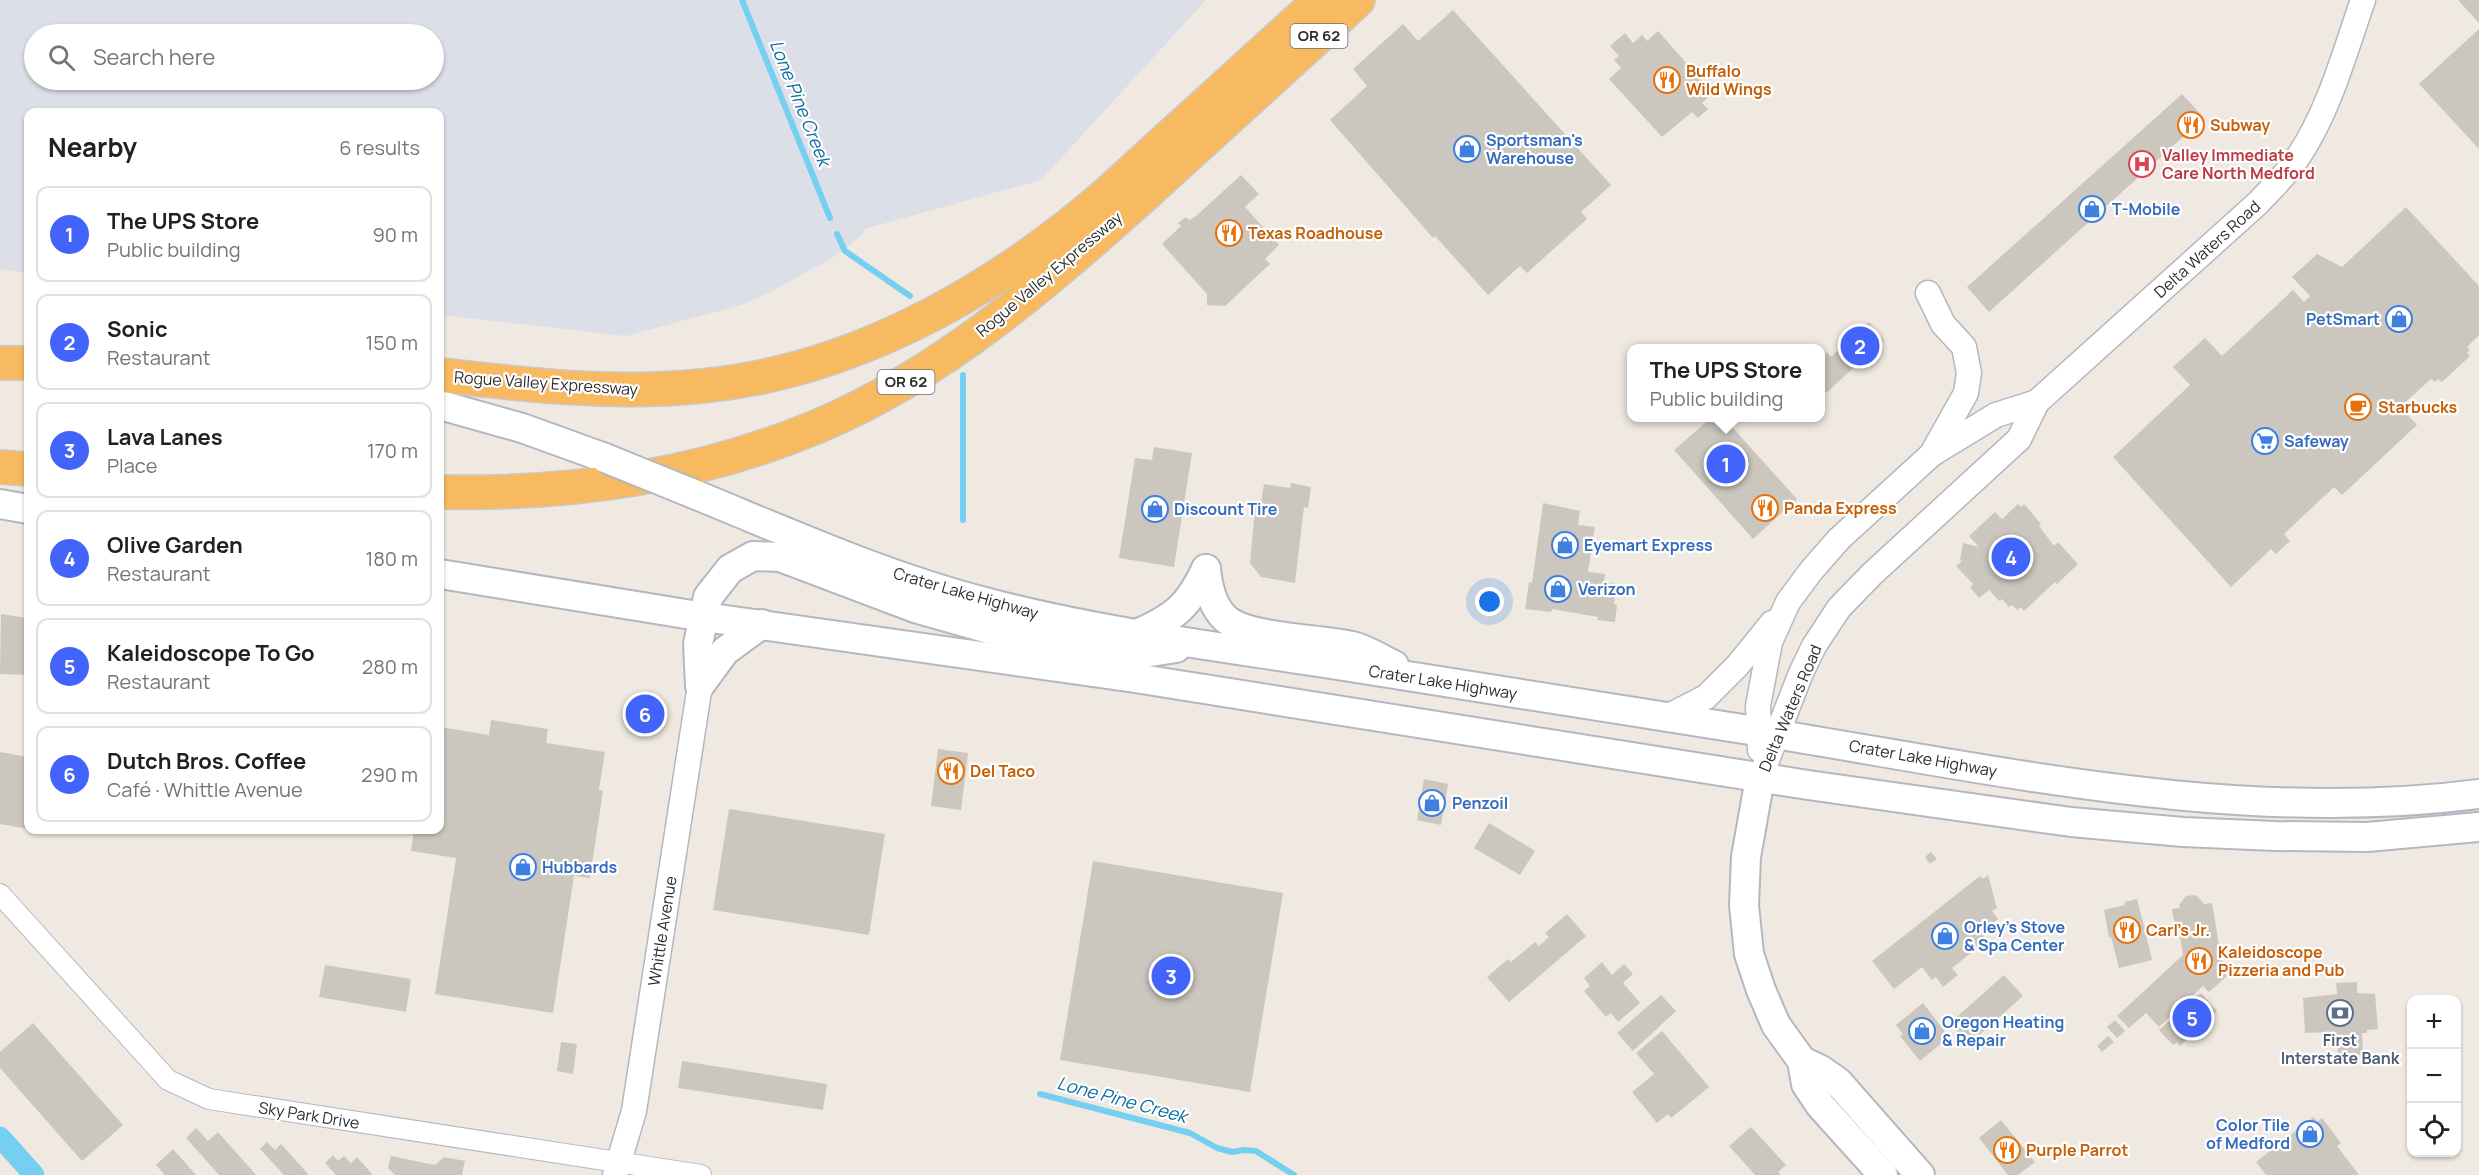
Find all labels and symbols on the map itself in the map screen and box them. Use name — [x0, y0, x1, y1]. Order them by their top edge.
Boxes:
road number: OR 62 — [1290, 24, 1348, 48]
water label: Lone Pine Creek — [765, 36, 838, 172]
place label: Buffalo Wild Wings — [1686, 60, 1772, 100]
restaurant icon: Buffalo Wild Wings — [1652, 65, 1682, 95]
restaurant icon: Subway — [2176, 110, 2206, 140]
place label: Subway — [2210, 114, 2270, 136]
place label: Sportsman's Warehouse — [1486, 129, 1583, 169]
shop icon: Sportsman's Warehouse — [1452, 134, 1482, 164]
place label: Valley Immediate Care North Medford — [2162, 144, 2315, 184]
hospital icon: Valley Immediate Care North Medford — [2127, 149, 2157, 179]
shop icon: T-Mobile — [2077, 194, 2107, 224]
street label: Delta Waters Road — [2149, 195, 2265, 303]
place label: T-Mobile — [2112, 198, 2181, 220]
street label: Rogue Valley Expressway — [971, 206, 1127, 342]
restaurant icon: Texas Roadhouse — [1214, 218, 1244, 248]
place label: Texas Roadhouse — [1248, 222, 1383, 244]
shop icon: PetSmart — [2384, 304, 2414, 334]
place label: PetSmart — [2306, 308, 2380, 330]
pin: 2 — [1840, 324, 1880, 368]
street label: Rogue Valley Expressway — [453, 366, 639, 400]
road number: OR 62 — [878, 370, 934, 394]
cafe icon: Starbucks — [2343, 392, 2373, 422]
place label: Starbucks — [2378, 396, 2458, 418]
supermarket icon: Safeway — [2250, 426, 2280, 456]
place label: Safeway — [2284, 430, 2349, 452]
pin: 1 — [1706, 442, 1746, 486]
restaurant icon: Panda Express — [1750, 493, 1780, 523]
shop icon: Discount Tire — [1140, 494, 1170, 524]
place label: Panda Express — [1784, 497, 1897, 519]
place label: Discount Tire — [1174, 498, 1278, 520]
shop icon: Eyemart Express — [1550, 530, 1580, 560]
place label: Eyemart Express — [1584, 534, 1713, 556]
pin: 4 — [1992, 534, 2030, 580]
street label: Crater Lake Highway — [891, 562, 1042, 624]
shop icon: Verizon — [1543, 574, 1573, 604]
place label: Verizon — [1578, 578, 1636, 600]
your location — [1475, 587, 1504, 616]
street label: Delta Waters Road — [1753, 641, 1827, 775]
street label: Crater Lake Highway — [1367, 659, 1519, 705]
pin: 6 — [626, 692, 664, 736]
street label: Crater Lake Highway — [1847, 734, 1999, 782]
restaurant icon: Del Taco — [936, 756, 966, 786]
place label: Del Taco — [970, 760, 1035, 782]
shop icon: Penzoil — [1417, 788, 1447, 818]
place label: Penzoil — [1452, 792, 1508, 814]
shop icon: Hubbards — [508, 852, 538, 882]
place label: Hubbards — [542, 856, 618, 878]
street label: Whittle Avenue — [642, 874, 682, 988]
restaurant icon: Carl's Jr. — [2112, 915, 2142, 945]
place label: Orley's Stove & Spa Center — [1964, 916, 2066, 956]
place label: Carl's Jr. — [2146, 919, 2210, 941]
shop icon: Orley's Stove & Spa Center — [1930, 921, 1960, 951]
place label: Kaleidoscope Pizzeria and Pub — [2218, 941, 2344, 981]
restaurant icon: Kaleidoscope Pizzeria and Pub — [2184, 946, 2214, 976]
pin: 3 — [1152, 954, 1190, 998]
pin: 5 — [2172, 996, 2212, 1040]
bank icon: First Interstate Bank — [2325, 998, 2355, 1028]
place label: Oregon Heating & Repair — [1942, 1011, 2064, 1051]
shop icon: Oregon Heating & Repair — [1907, 1016, 1937, 1046]
place label: First Interstate Bank — [2281, 1029, 2400, 1069]
water label: Lone Pine Creek — [1055, 1070, 1193, 1129]
street label: Sky Park Drive — [257, 1096, 361, 1134]
place label: Color Tile of Medford — [2206, 1114, 2290, 1154]
shop icon: Color Tile of Medford — [2295, 1119, 2325, 1149]
restaurant icon: Purple Parrot — [1992, 1135, 2022, 1165]
place label: Purple Parrot — [2026, 1139, 2128, 1161]

